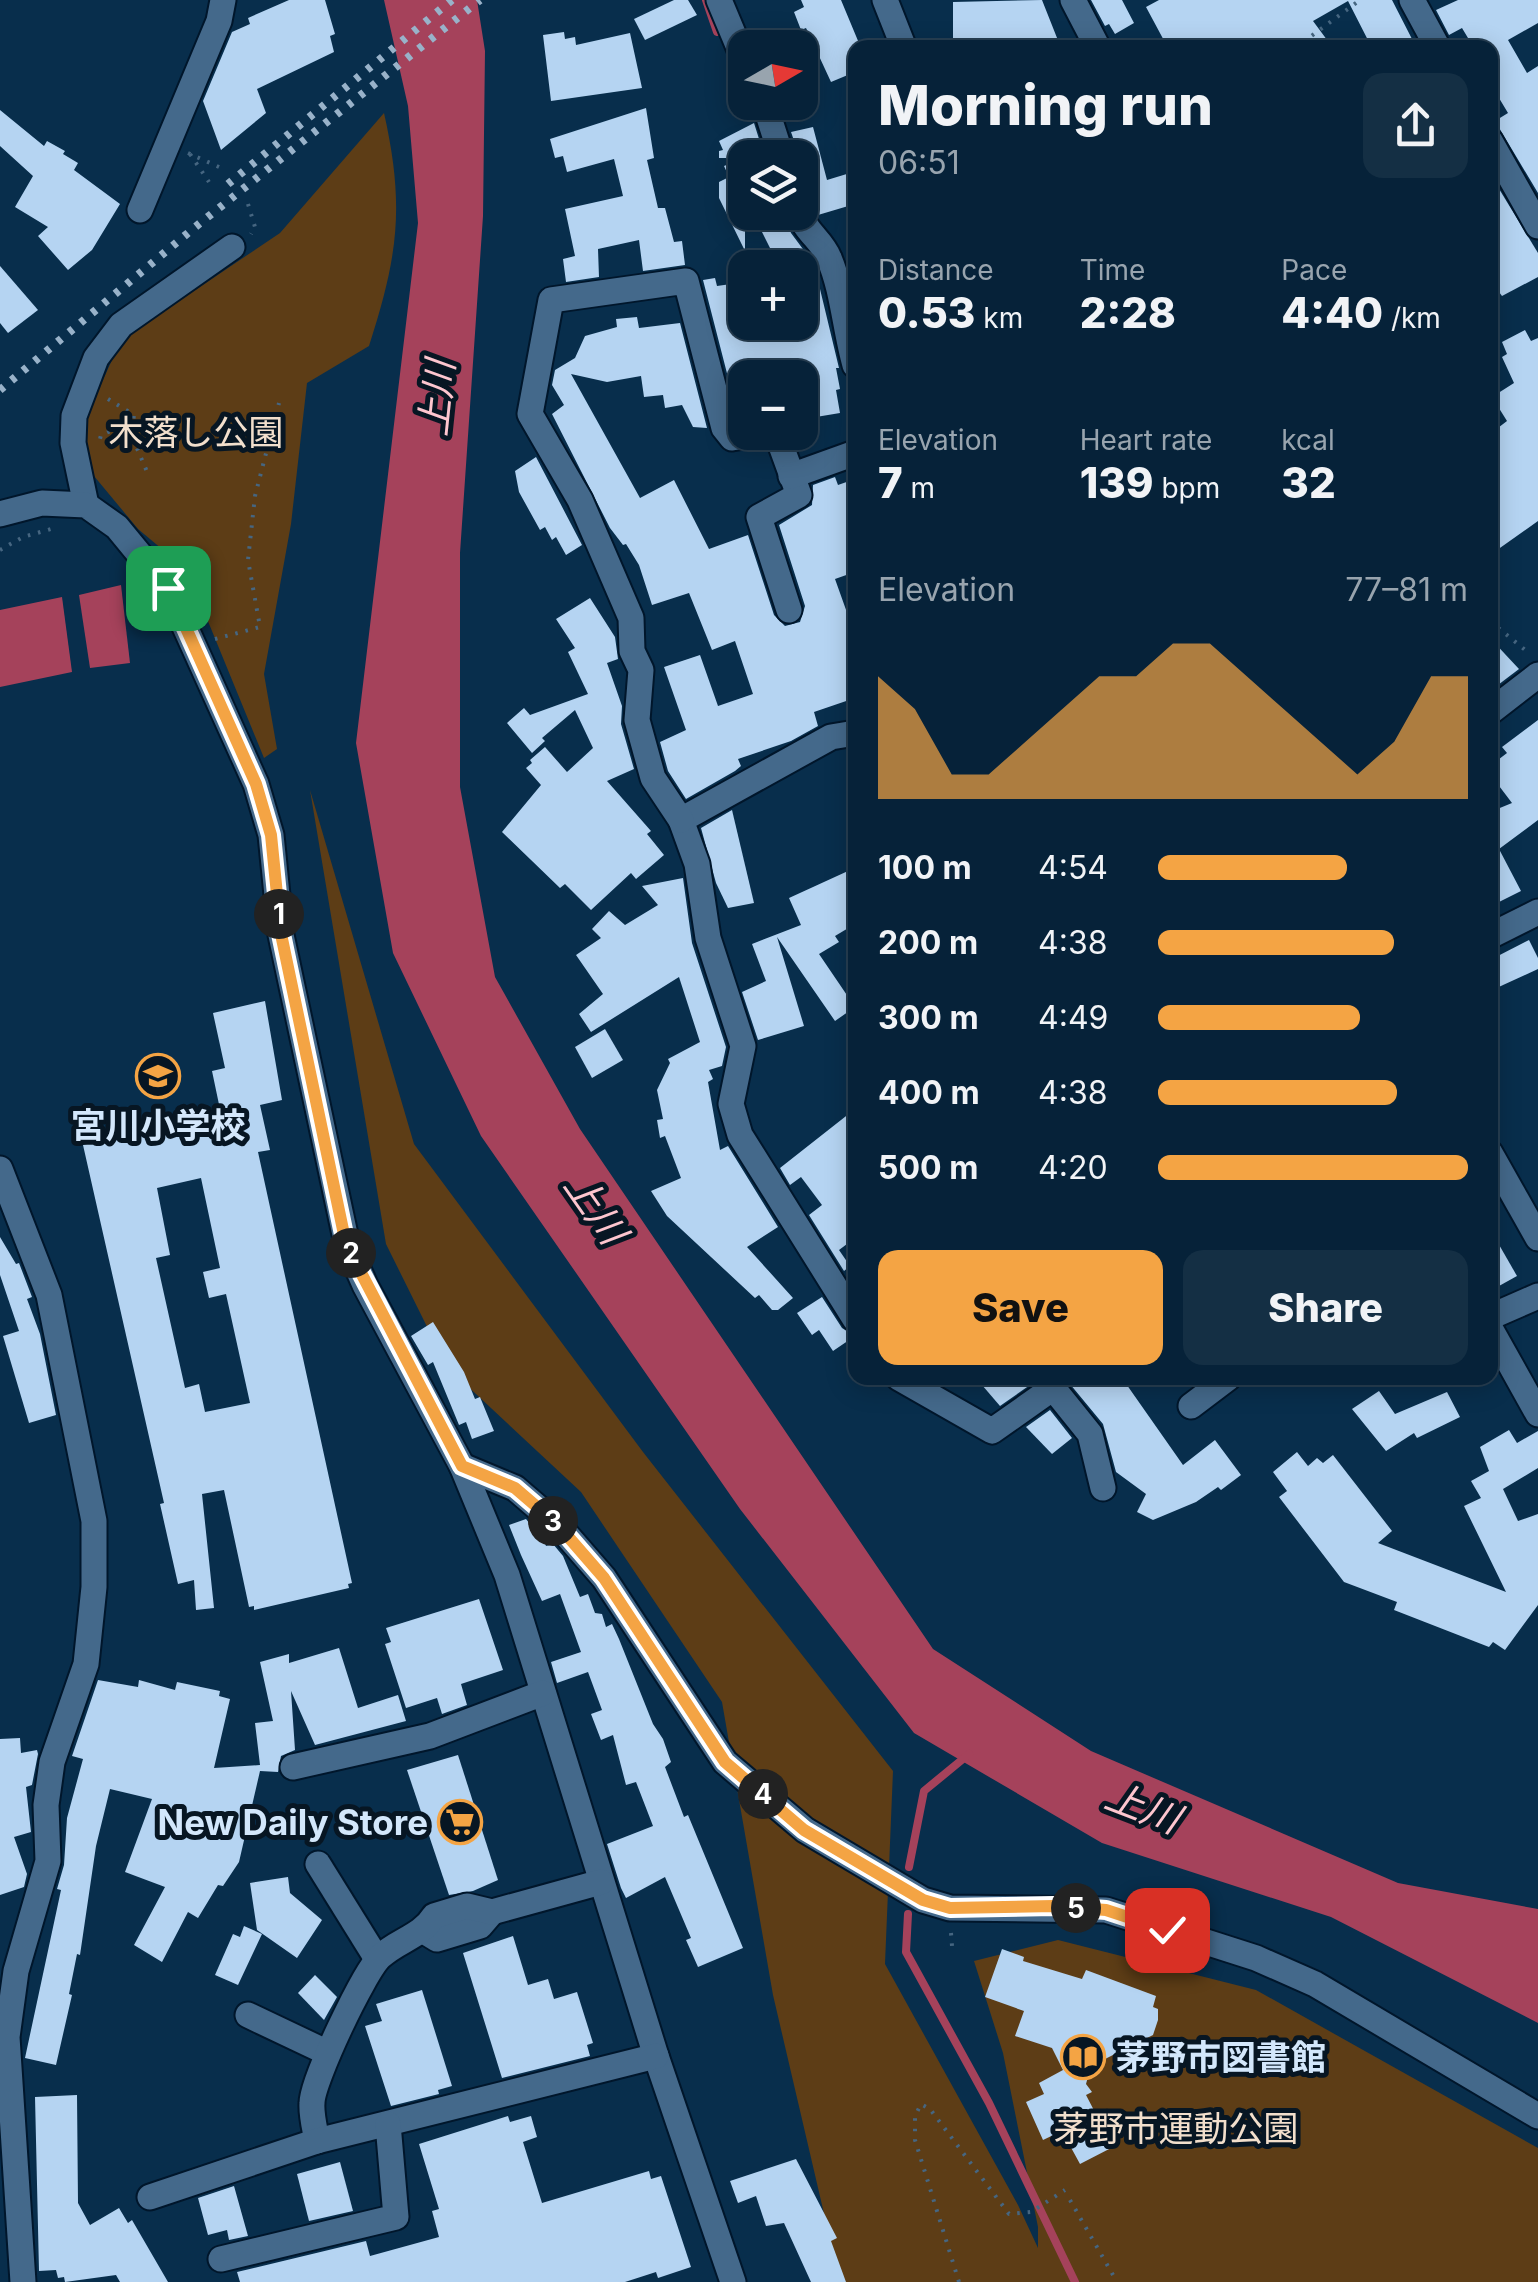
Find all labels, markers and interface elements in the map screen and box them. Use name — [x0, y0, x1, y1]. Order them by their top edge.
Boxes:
north arrow — [728, 30, 818, 120]
map controls — [728, 30, 818, 450]
text: Morning run — [878, 72, 1213, 138]
button: share — [1363, 73, 1468, 178]
button: layers — [728, 140, 818, 230]
text: 06:51 — [878, 143, 960, 182]
button: + — [728, 250, 818, 340]
text: Distance — [878, 253, 994, 287]
text: Time — [1080, 253, 1145, 287]
text: Pace — [1281, 253, 1347, 287]
text: 0.53 — [878, 287, 975, 338]
text: 2:28 — [1080, 287, 1176, 338]
text: 4:40 — [1281, 287, 1383, 338]
text: km — [975, 301, 1023, 335]
text: /km — [1383, 301, 1441, 335]
water label: 上川 — [409, 354, 463, 438]
button: − — [728, 360, 818, 450]
park label: 木落し公園 — [108, 411, 284, 453]
text: Elevation — [878, 423, 998, 457]
text: Heart rate — [1080, 423, 1212, 457]
text: kcal — [1281, 423, 1335, 457]
text: 7 — [878, 457, 903, 508]
text: 139 — [1080, 457, 1154, 508]
text: 32 — [1281, 457, 1336, 508]
text: m — [903, 471, 935, 505]
text: bpm — [1154, 471, 1220, 505]
pin — [126, 546, 211, 631]
icon: arrive — [141, 561, 196, 616]
text: Elevation — [878, 570, 1015, 609]
text: 77–81 m — [1345, 570, 1468, 609]
text: 100 m — [878, 848, 972, 887]
text: 4:54 — [1038, 848, 1108, 887]
pin: 1 — [254, 889, 304, 939]
text: 1 — [273, 897, 285, 931]
text: 200 m — [878, 923, 978, 962]
text: 4:38 — [1038, 923, 1107, 962]
text: 300 m — [878, 998, 979, 1037]
text: 4:49 — [1038, 998, 1108, 1037]
school or university icon: 宮川小学校 — [135, 1053, 181, 1099]
text: 400 m — [878, 1073, 980, 1112]
text: 4:38 — [1038, 1073, 1107, 1112]
place label: 宮川小学校 — [70, 1104, 246, 1146]
text: 500 m — [878, 1148, 978, 1187]
text: 4:20 — [1038, 1148, 1108, 1187]
water label: 上川 — [555, 1164, 639, 1256]
pin: 2 — [326, 1228, 376, 1278]
text: 2 — [342, 1236, 360, 1270]
button: Save — [878, 1250, 1163, 1365]
button: Share — [1183, 1250, 1468, 1365]
pin: 3 — [528, 1496, 578, 1546]
text: 3 — [544, 1504, 562, 1538]
pin: 4 — [738, 1769, 788, 1819]
water label: 上川 — [1099, 1772, 1190, 1844]
text: 4 — [754, 1777, 772, 1811]
supermarket icon: New Daily Store — [437, 1799, 483, 1845]
place label: New Daily Store — [158, 1801, 428, 1843]
pin: 5 — [1051, 1883, 1101, 1933]
pin — [1125, 1888, 1210, 1973]
text: 5 — [1067, 1891, 1085, 1925]
icon: check — [1140, 1903, 1195, 1958]
library icon: 茅野市図書館 — [1060, 2034, 1106, 2080]
place label: 茅野市図書館 — [1116, 2036, 1326, 2078]
park label: 茅野市運動公園 — [1053, 2107, 1299, 2149]

